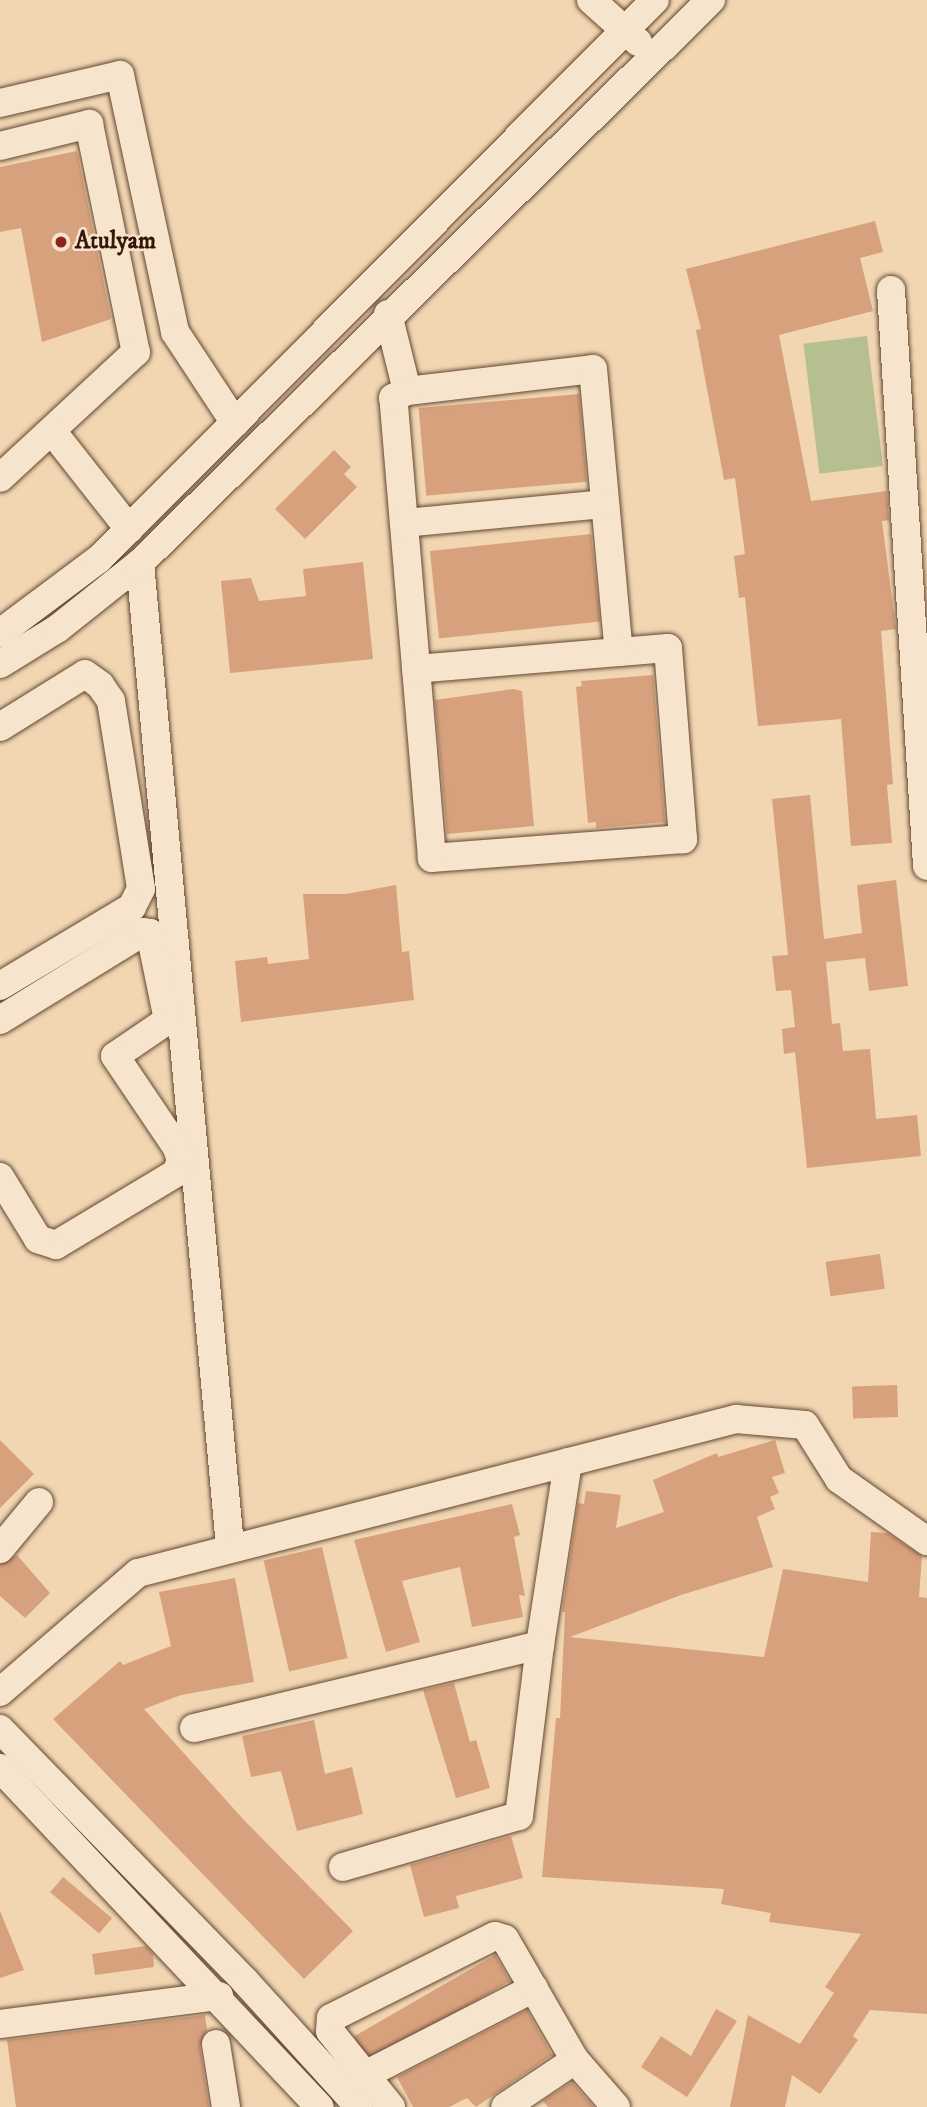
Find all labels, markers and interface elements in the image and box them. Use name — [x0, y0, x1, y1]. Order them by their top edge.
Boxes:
place label: Atulyam — [75, 228, 156, 256]
marker: Atulyam — [53, 234, 69, 250]

